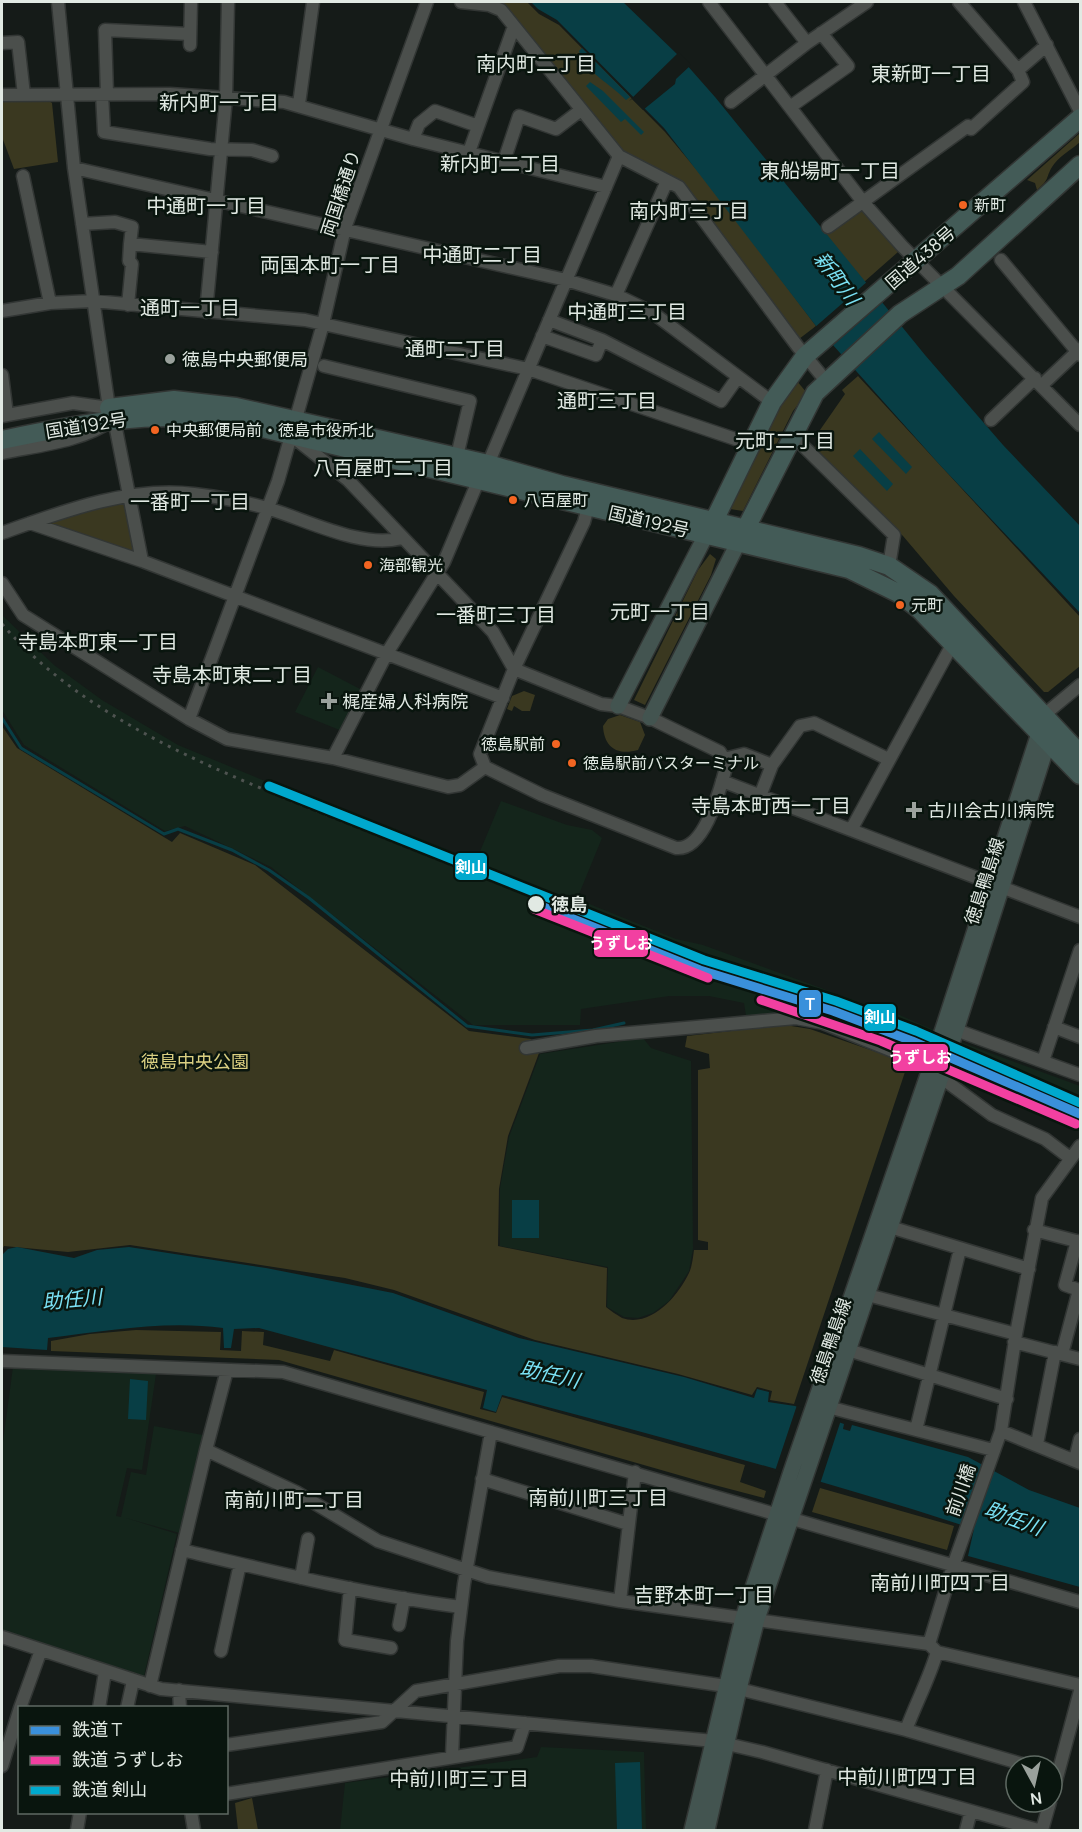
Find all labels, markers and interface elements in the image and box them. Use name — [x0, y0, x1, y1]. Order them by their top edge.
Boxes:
district label: 南内町二丁目 — [476, 50, 596, 77]
district label: 東新町一丁目 — [871, 60, 991, 87]
district label: 新内町一丁目 — [159, 89, 279, 116]
street label: 両国橋通り — [315, 146, 365, 240]
district label: 新内町二丁目 — [440, 150, 560, 177]
district label: 東船場町一丁目 — [760, 157, 900, 184]
district label: 中通町一丁目 — [146, 192, 266, 219]
place label: 新町 — [974, 194, 1006, 216]
district label: 南内町三丁目 — [629, 197, 749, 224]
marker: 新町 — [957, 199, 969, 211]
street label: 国道438号 — [880, 220, 960, 294]
district label: 中通町二丁目 — [422, 241, 542, 268]
water label: 新町川 — [808, 246, 867, 312]
district label: 両国本町一丁目 — [260, 251, 400, 278]
district label: 通町一丁目 — [140, 294, 240, 321]
district label: 中通町三丁目 — [567, 298, 687, 325]
district label: 通町二丁目 — [405, 335, 505, 362]
place label: 徳島中央郵便局 — [182, 347, 308, 371]
marker: 徳島中央郵便局 — [163, 352, 177, 366]
district label: 通町三丁目 — [557, 387, 657, 414]
street label: 国道192号 — [43, 407, 129, 443]
place label: 中央郵便局前・徳島市役所北 — [166, 419, 374, 441]
marker: 中央郵便局前・徳島市役所北 — [149, 424, 161, 436]
district label: 元町二丁目 — [735, 427, 835, 454]
district label: 八百屋町二丁目 — [313, 454, 453, 481]
district label: 一番町一丁目 — [130, 488, 250, 515]
place label: 八百屋町 — [524, 489, 588, 511]
marker: 八百屋町 — [507, 494, 519, 506]
street label: 国道192号 — [606, 500, 692, 542]
place label: 海部観光 — [379, 554, 443, 576]
marker: 海部観光 — [362, 559, 374, 571]
place label: 元町 — [911, 594, 943, 616]
district label: 元町一丁目 — [610, 598, 710, 625]
marker: 元町 — [894, 599, 906, 611]
district label: 一番町三丁目 — [436, 601, 556, 628]
district label: 寺島本町東一丁目 — [18, 628, 178, 655]
district label: 寺島本町東二丁目 — [152, 661, 312, 688]
place label: 梶産婦人科病院 — [342, 689, 468, 713]
marker: 梶産婦人科病院 — [320, 692, 338, 710]
place label: 徳島駅前 — [481, 733, 545, 755]
marker: 徳島駅前 — [550, 738, 562, 750]
place label: 徳島駅前バスターミナル — [583, 752, 759, 774]
marker: 徳島駅前バスターミナル — [566, 757, 578, 769]
district label: 寺島本町西一丁目 — [691, 792, 851, 819]
place label: 古川会古川病院 — [928, 798, 1054, 822]
marker: 古川会古川病院 — [905, 801, 923, 819]
street label: 徳島鴨島線 — [959, 834, 1009, 928]
line badge: 剣山 — [454, 852, 488, 881]
text: 剣山 — [455, 856, 487, 878]
place label: 徳島 — [551, 892, 587, 916]
marker: 徳島 — [526, 894, 546, 914]
line badge: うずしお — [593, 929, 649, 958]
text: うずしお — [589, 932, 653, 954]
line badge: T — [798, 989, 822, 1018]
text: T — [805, 993, 815, 1015]
line badge: 剣山 — [863, 1003, 897, 1032]
text: 剣山 — [864, 1006, 896, 1028]
line badge: うずしお — [892, 1043, 949, 1072]
text: うずしお — [888, 1046, 952, 1068]
park label: 徳島中央公園 — [141, 1049, 249, 1073]
water label: 助任川 — [41, 1283, 105, 1315]
street label: 徳島鴨島線 — [804, 1295, 856, 1387]
water label: 助任川 — [518, 1354, 584, 1394]
street label: 前川橋 — [940, 1461, 980, 1519]
district label: 南前川町三丁目 — [528, 1484, 668, 1511]
district label: 南前川町二丁目 — [224, 1486, 364, 1513]
water label: 助任川 — [981, 1495, 1049, 1542]
district label: 南前川町四丁目 — [870, 1569, 1010, 1596]
district label: 吉野本町一丁目 — [634, 1581, 774, 1608]
legend — [18, 1706, 228, 1814]
text: 鉄道 T — [72, 1717, 123, 1741]
text: 鉄道 うずしお — [72, 1747, 184, 1771]
north arrow — [1004, 1754, 1064, 1814]
district label: 中前川町四丁目 — [837, 1763, 977, 1790]
district label: 中前川町三丁目 — [389, 1765, 529, 1792]
text: 鉄道 剣山 — [72, 1777, 148, 1801]
text: N — [1029, 1787, 1043, 1811]

